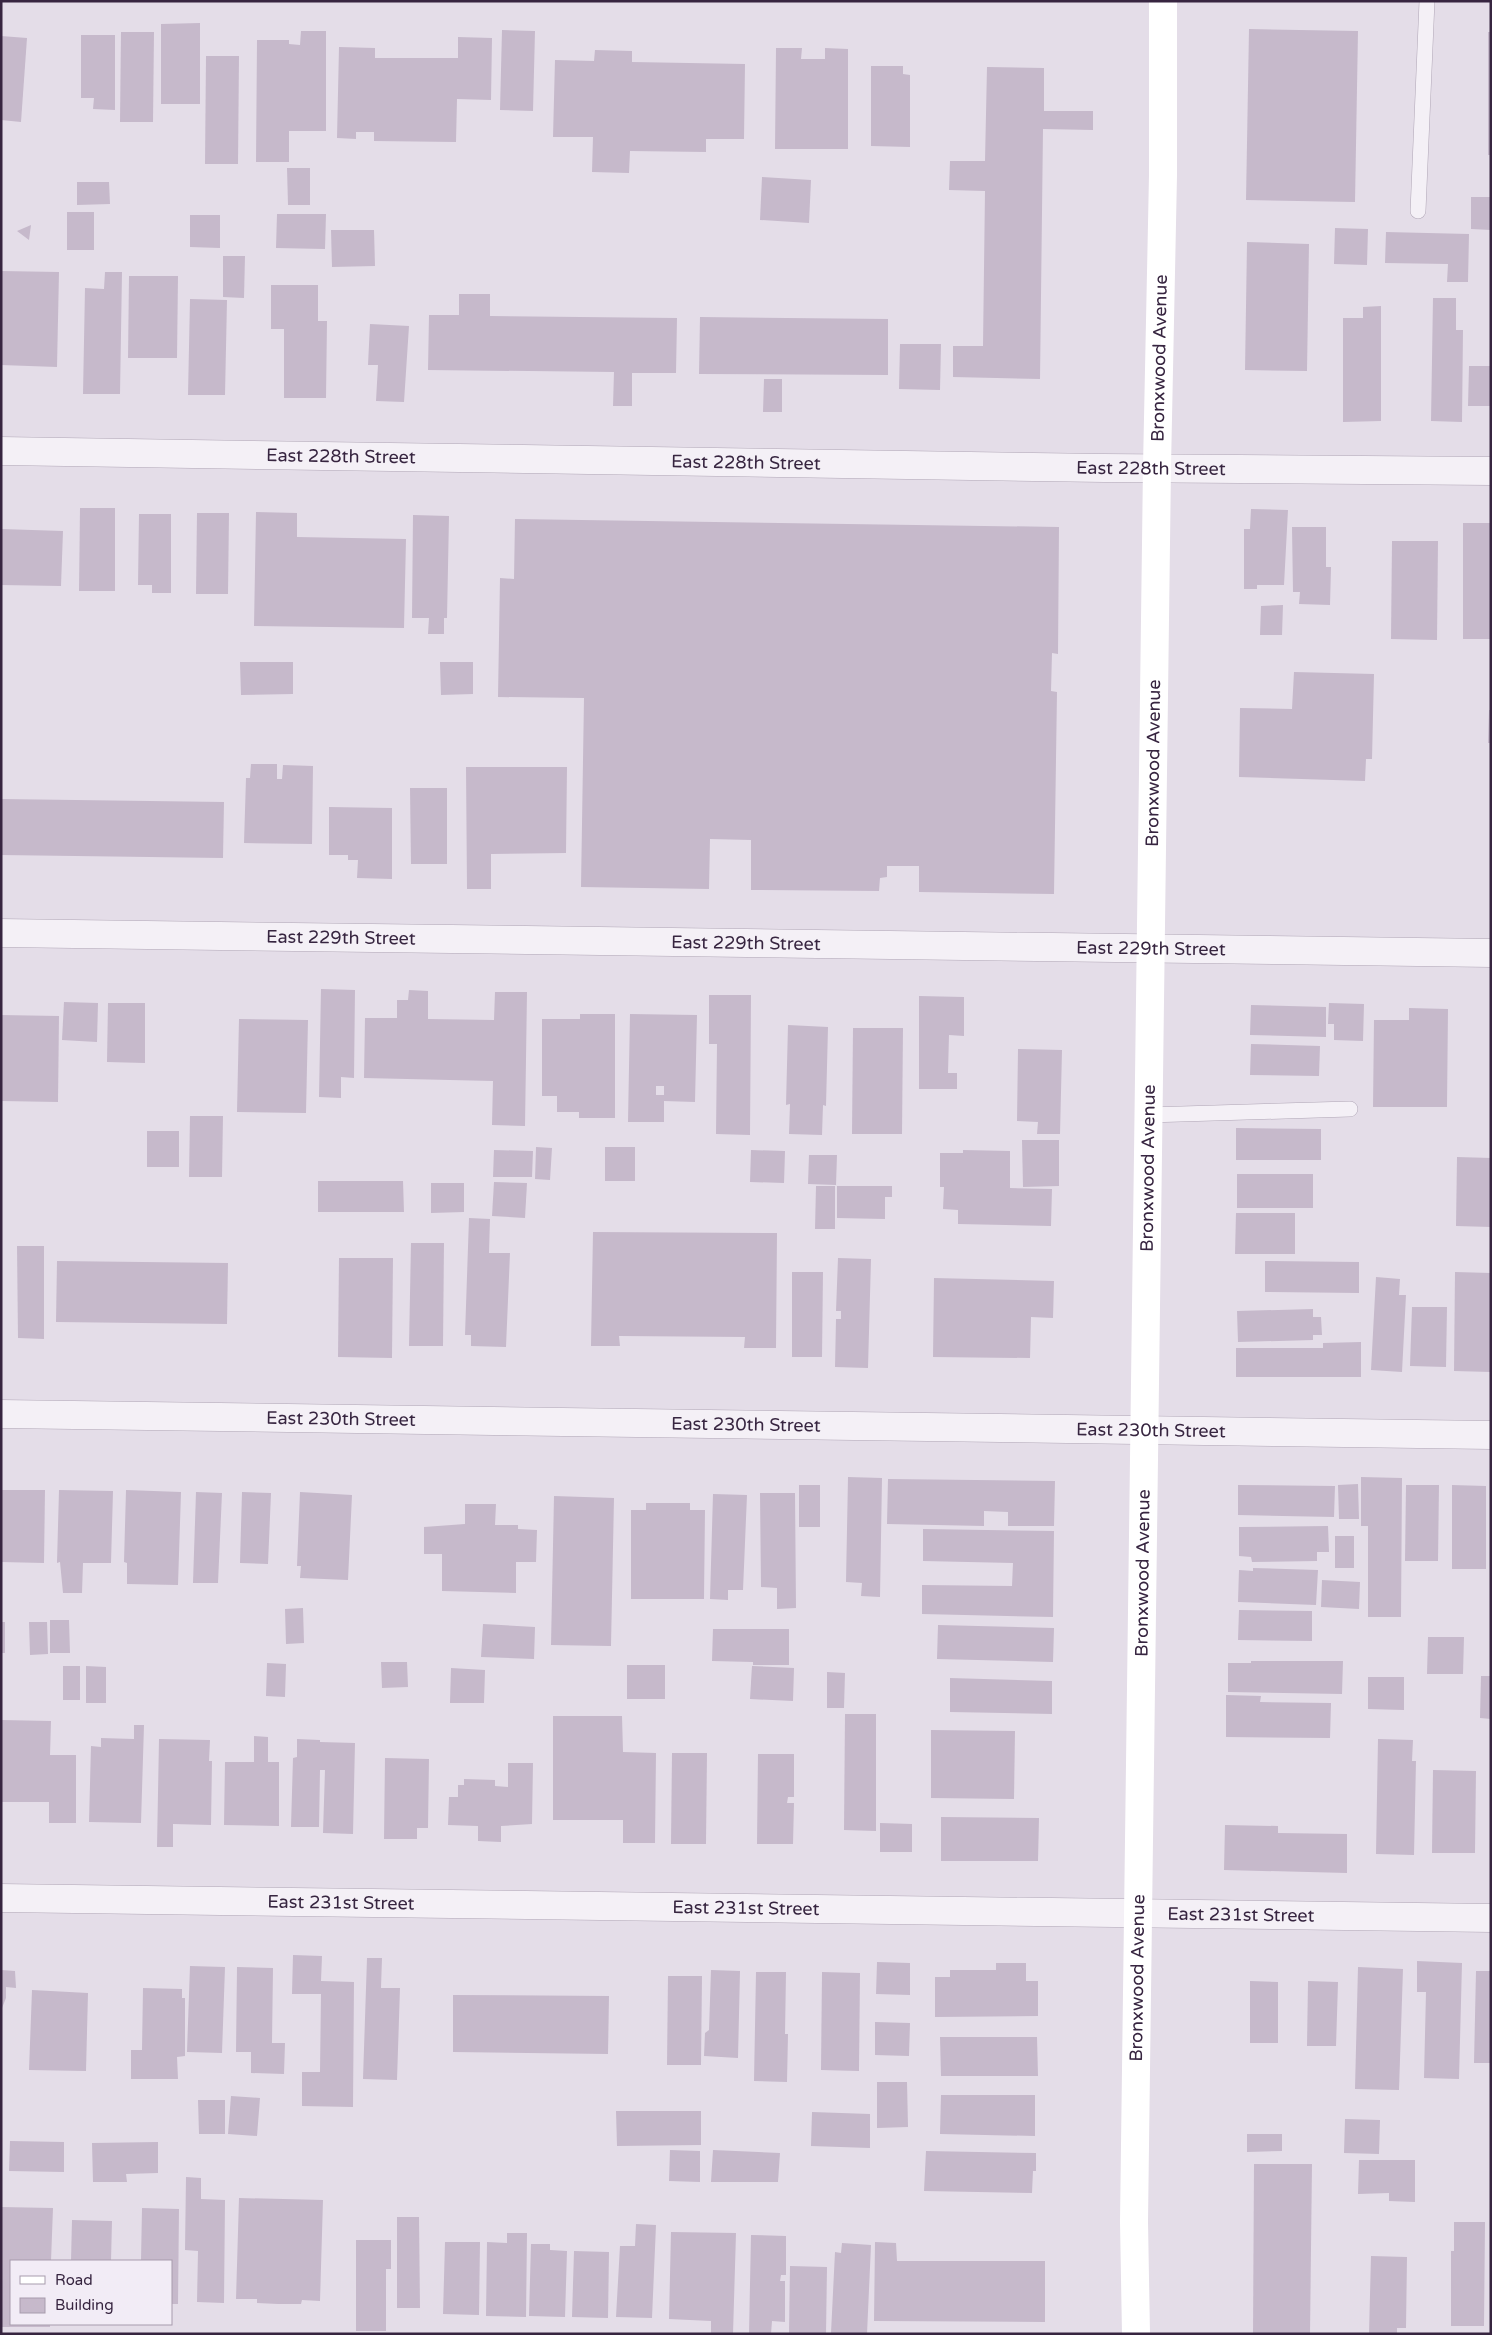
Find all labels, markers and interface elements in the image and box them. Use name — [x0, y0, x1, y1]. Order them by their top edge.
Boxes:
street label: Bronxwood Avenue — [1147, 274, 1172, 442]
street label: East 228th Street — [266, 444, 416, 468]
street label: East 228th Street — [671, 450, 821, 475]
street label: East 228th Street — [1076, 457, 1226, 480]
street label: Bronxwood Avenue — [1141, 679, 1165, 847]
street label: East 229th Street — [266, 926, 416, 950]
street label: East 229th Street — [671, 931, 821, 955]
street label: East 229th Street — [1076, 936, 1226, 960]
street label: Bronxwood Avenue — [1136, 1084, 1160, 1252]
street label: East 230th Street — [266, 1407, 416, 1431]
street label: East 230th Street — [671, 1412, 821, 1437]
street label: East 230th Street — [1076, 1418, 1226, 1442]
street label: Bronxwood Avenue — [1130, 1489, 1155, 1657]
street label: East 231st Street — [267, 1891, 415, 1915]
street label: Bronxwood Avenue — [1125, 1894, 1149, 2062]
street label: East 231st Street — [672, 1896, 820, 1920]
street label: East 231st Street — [1167, 1903, 1315, 1927]
legend — [10, 2260, 172, 2325]
text: Road — [55, 2271, 93, 2289]
text: Building — [55, 2296, 114, 2314]

